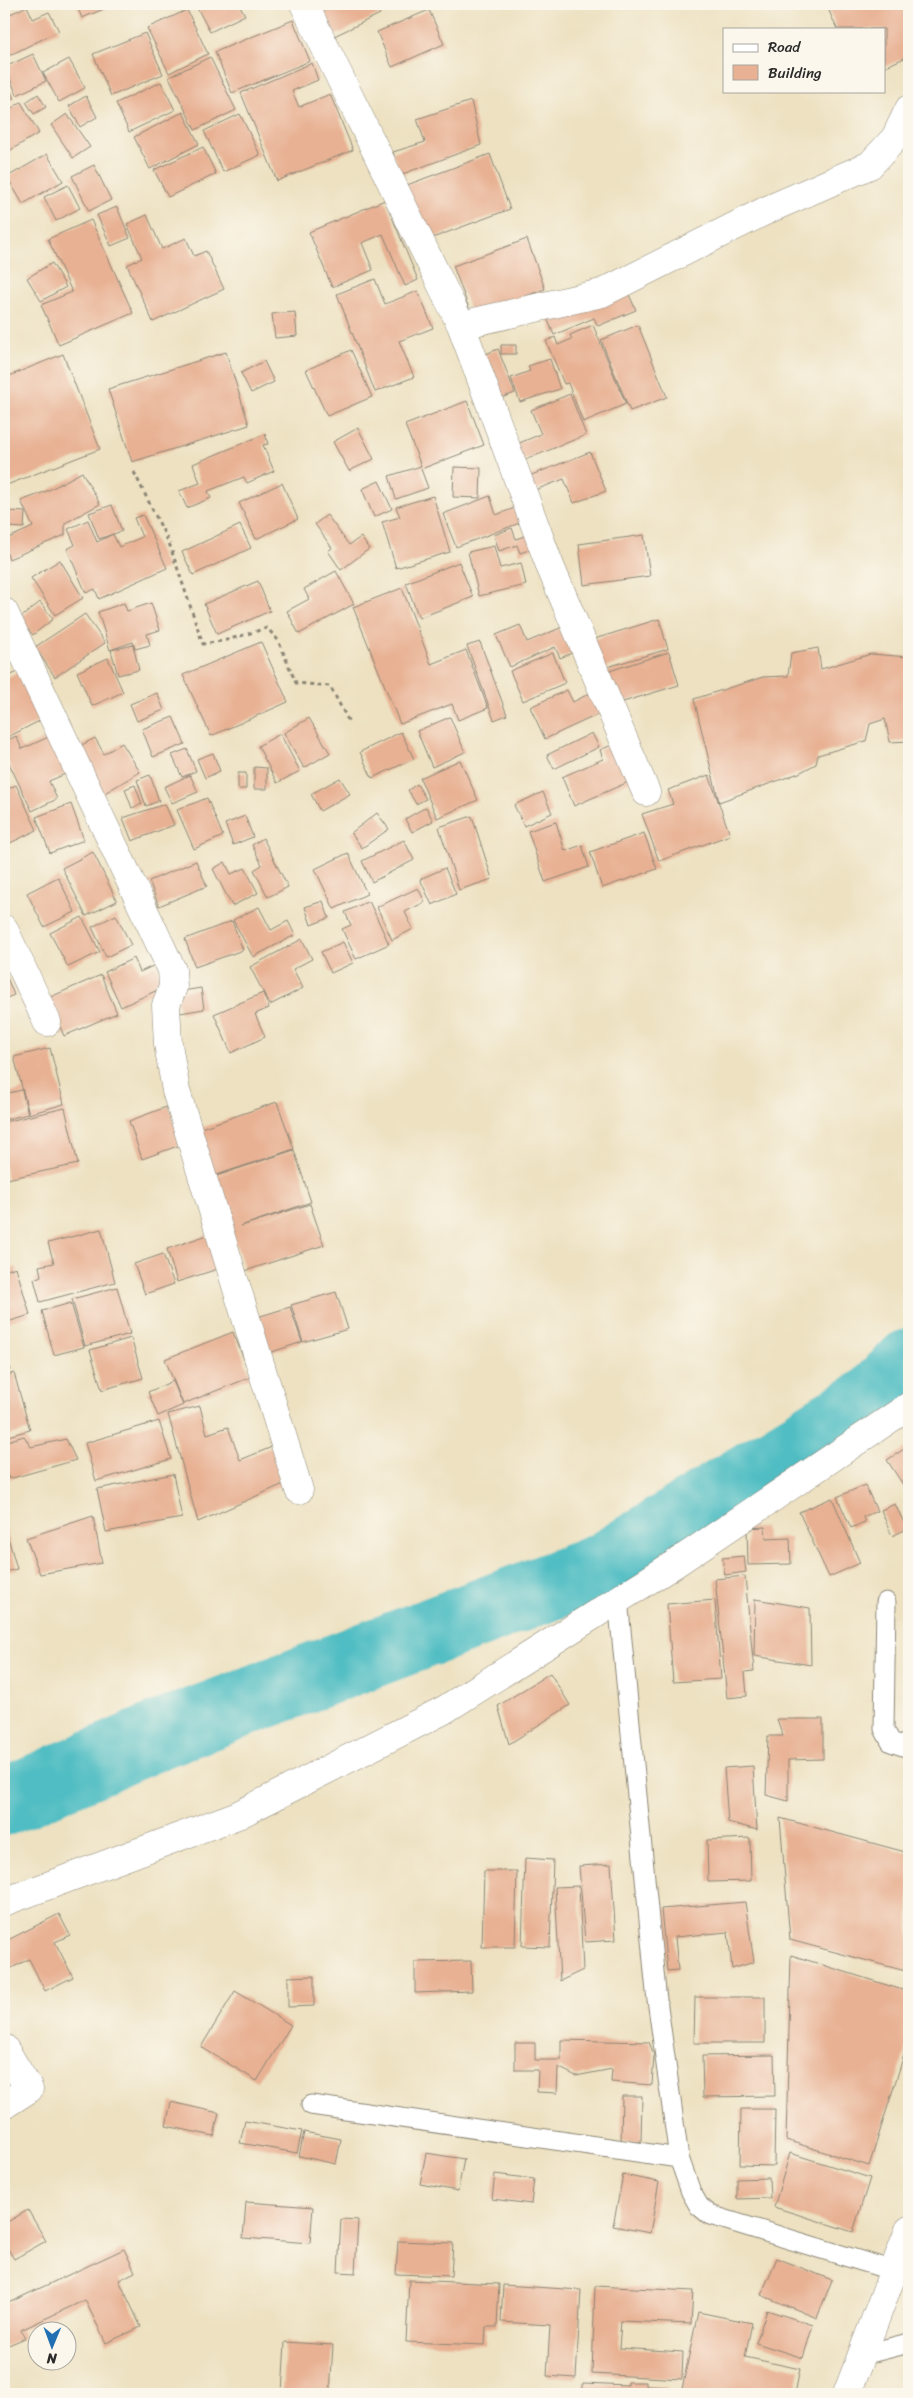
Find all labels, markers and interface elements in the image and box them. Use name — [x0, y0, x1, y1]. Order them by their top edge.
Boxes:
legend — [723, 28, 886, 92]
text: Road — [768, 34, 801, 60]
text: Building — [768, 60, 822, 86]
north arrow — [28, 2320, 78, 2370]
text: N — [46, 2346, 58, 2371]

